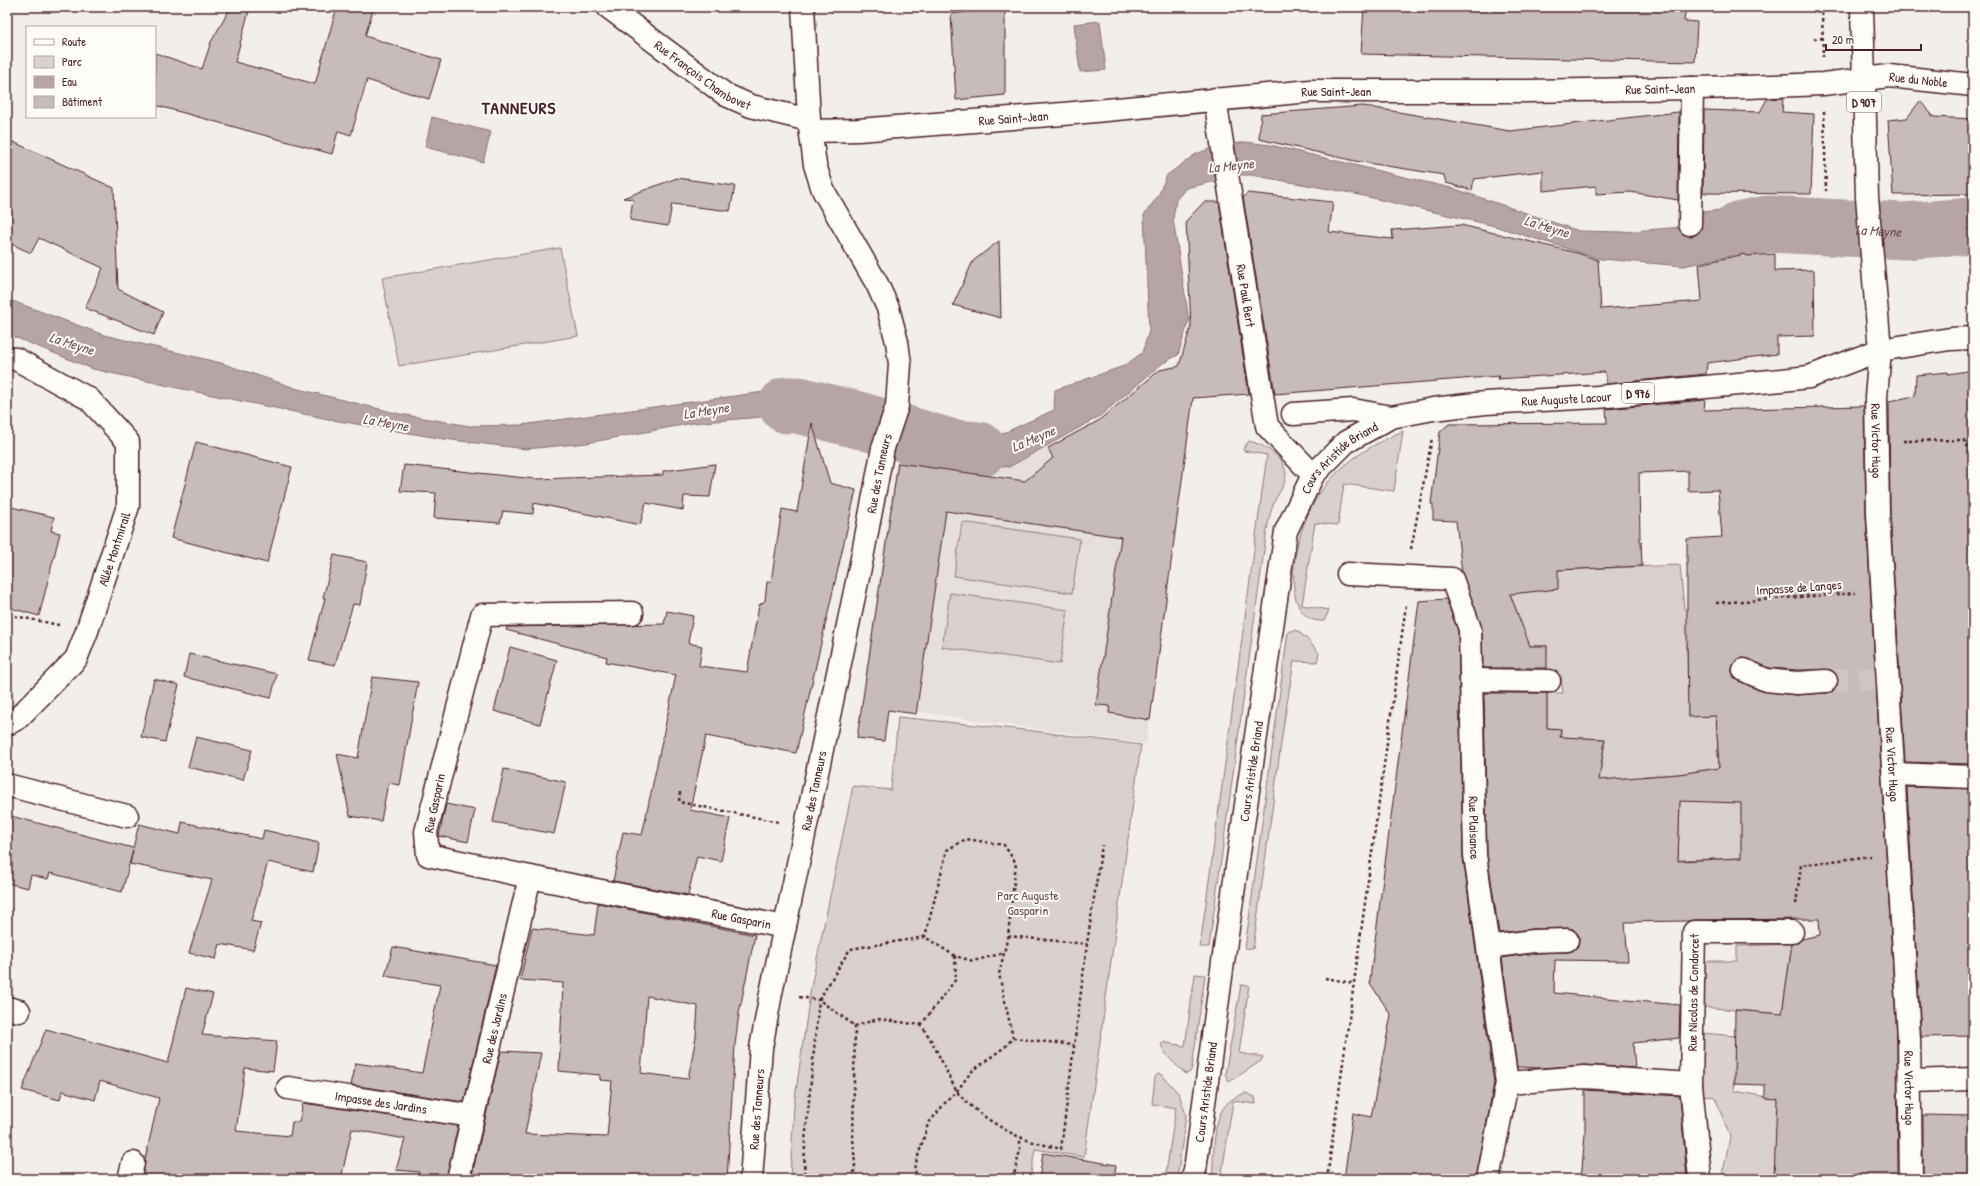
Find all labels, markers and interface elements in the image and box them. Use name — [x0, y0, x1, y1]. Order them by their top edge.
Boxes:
legend — [26, 26, 156, 118]
scale bar — [1826, 26, 1921, 52]
text: 20 m — [1832, 31, 1854, 48]
text: Route — [62, 33, 86, 50]
street label: Rue François Chambovet — [651, 36, 754, 114]
text: Parc — [62, 53, 82, 70]
street label: Rue du Noble — [1888, 67, 1949, 91]
text: Eau — [62, 73, 77, 90]
street label: Rue Saint-Jean — [1625, 79, 1696, 98]
street label: Rue Saint-Jean — [1301, 82, 1371, 101]
road number: D 907 — [1847, 92, 1881, 112]
text: Bâtiment — [62, 93, 103, 110]
district label: TANNEURS — [481, 96, 556, 119]
street label: Rue Saint-Jean — [978, 106, 1049, 130]
water label: La Meyne — [1207, 153, 1256, 178]
water label: La Meyne — [1522, 210, 1573, 243]
water label: La Meyne — [1855, 219, 1903, 241]
street label: Rue Paul Bert — [1232, 263, 1260, 329]
water label: La Meyne — [47, 327, 98, 360]
road number: D 976 — [1622, 383, 1654, 403]
street label: Rue Auguste Lacour — [1521, 387, 1612, 410]
water label: La Meyne — [682, 397, 732, 424]
street label: Rue Victor Hugo — [1867, 403, 1886, 478]
water label: La Meyne — [362, 409, 412, 437]
street label: Cours Aristide Briand — [1296, 417, 1381, 497]
water label: La Meyne — [1008, 420, 1059, 457]
street label: Rue des Tanneurs — [862, 431, 896, 515]
street label: Allée Montmirail — [94, 509, 135, 588]
street label: Impasse de Langes — [1756, 575, 1842, 599]
street label: Cours Aristide Briand — [1235, 720, 1267, 823]
street label: Rue Victor Hugo — [1882, 727, 1904, 802]
street label: Rue des Tanneurs — [796, 749, 830, 832]
street label: Rue Gasparin — [419, 772, 449, 834]
street label: Rue Plaisance — [1465, 796, 1485, 861]
park label: Parc Auguste Gasparin — [997, 886, 1059, 919]
street label: Rue Gasparin — [710, 904, 773, 933]
street label: Rue Nicolas de Condorcet — [1683, 933, 1703, 1051]
street label: Rue des Jardins — [477, 991, 511, 1065]
street label: Cours Aristide Briand — [1190, 1041, 1221, 1144]
street label: Rue Victor Hugo — [1900, 1050, 1919, 1125]
street label: Rue des Tanneurs — [744, 1068, 768, 1150]
street label: Impasse des Jardins — [334, 1086, 428, 1118]

